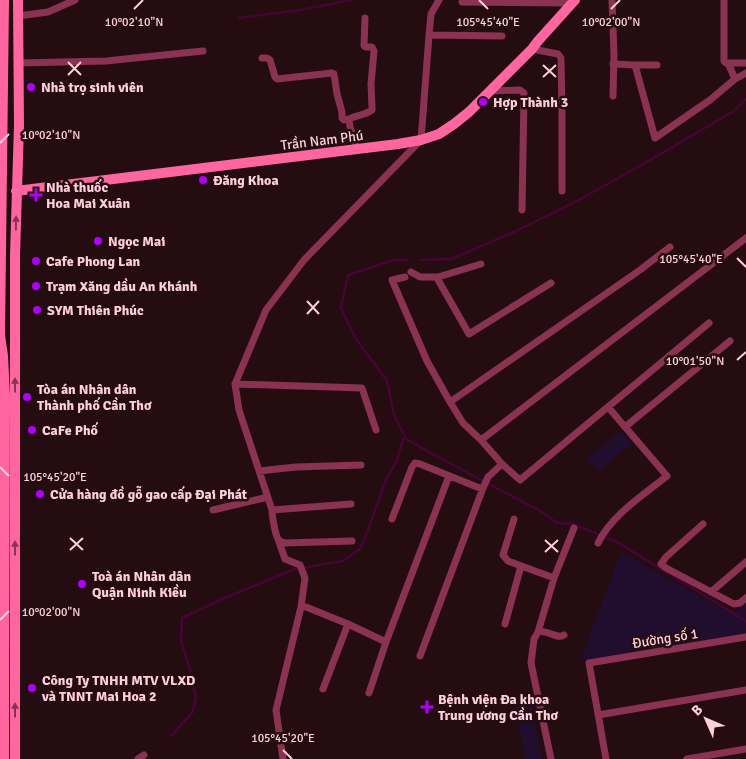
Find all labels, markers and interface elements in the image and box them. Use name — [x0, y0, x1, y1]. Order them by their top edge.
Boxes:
text: 10°02'10"N — [105, 15, 163, 30]
text: 105°45'40"E — [456, 15, 520, 30]
text: 10°02'00"N — [582, 15, 640, 30]
place label: Nhà trọ sinh viên — [41, 79, 144, 96]
marker: Nhà trọ sinh viên — [25, 81, 37, 93]
place label: Hợp Thành 3 — [493, 94, 568, 111]
marker: Hợp Thành 3 — [477, 96, 489, 108]
street label: Trần Nam Phú — [280, 127, 364, 154]
text: 10°02'10"N — [22, 128, 80, 143]
place label: Đăng Khoa — [213, 172, 279, 189]
marker: Đăng Khoa — [197, 174, 209, 186]
place label: Nhà thuốc Hoa Mai Xuân — [46, 179, 131, 212]
marker: Nhà thuốc Hoa Mai Xuân — [30, 189, 42, 201]
one-way arrow — [12, 215, 20, 231]
place label: Ngọc Mai — [108, 233, 165, 250]
marker: Ngọc Mai — [92, 235, 104, 247]
text: 105°45'40"E — [659, 252, 723, 267]
place label: Cafe Phong Lan — [46, 253, 141, 270]
marker: Cafe Phong Lan — [30, 255, 42, 267]
place label: Trạm Xăng dầu An Khánh — [46, 278, 198, 295]
marker: Trạm Xăng dầu An Khánh — [30, 280, 42, 292]
place label: SYM Thiên Phúc — [47, 302, 144, 319]
marker: SYM Thiên Phúc — [31, 304, 43, 316]
text: 10°01'50"N — [666, 354, 724, 369]
one-way arrow — [11, 377, 19, 393]
place label: Tòa án Nhân dân Thành phố Cần Thơ — [37, 381, 152, 414]
marker: Tòa án Nhân dân Thành phố Cần Thơ — [21, 391, 33, 403]
place label: CaFe Phố — [42, 422, 99, 439]
marker: CaFe Phố — [26, 424, 38, 436]
text: 105°45'20"E — [23, 470, 87, 485]
place label: Cửa hàng đồ gỗ gao cấp Đại Phát — [50, 485, 248, 503]
marker: Cửa hàng đồ gỗ gao cấp Đại Phát — [34, 488, 46, 500]
one-way arrow — [11, 540, 19, 556]
place label: Toà án Nhân dân Quận Ninh Kiều — [92, 568, 191, 601]
marker: Toà án Nhân dân Quận Ninh Kiều — [76, 578, 88, 590]
text: 10°02'00"N — [22, 605, 80, 620]
street label: Đường số 1 — [631, 625, 699, 652]
place label: Công Ty TNHH MTV VLXD và TNNT Mai Hoa 2 — [41, 672, 195, 705]
marker: Công Ty TNHH MTV VLXD và TNNT Mai Hoa 2 — [26, 682, 38, 694]
place label: Bệnh viện Đa khoa Trung ương Cần Thơ — [438, 691, 559, 724]
north arrow — [681, 694, 731, 744]
marker: Bệnh viện Đa khoa Trung ương Cần Thơ — [420, 700, 434, 714]
text: B — [688, 701, 706, 719]
one-way arrow — [11, 702, 19, 718]
text: 105°45'20"E — [251, 731, 315, 746]

